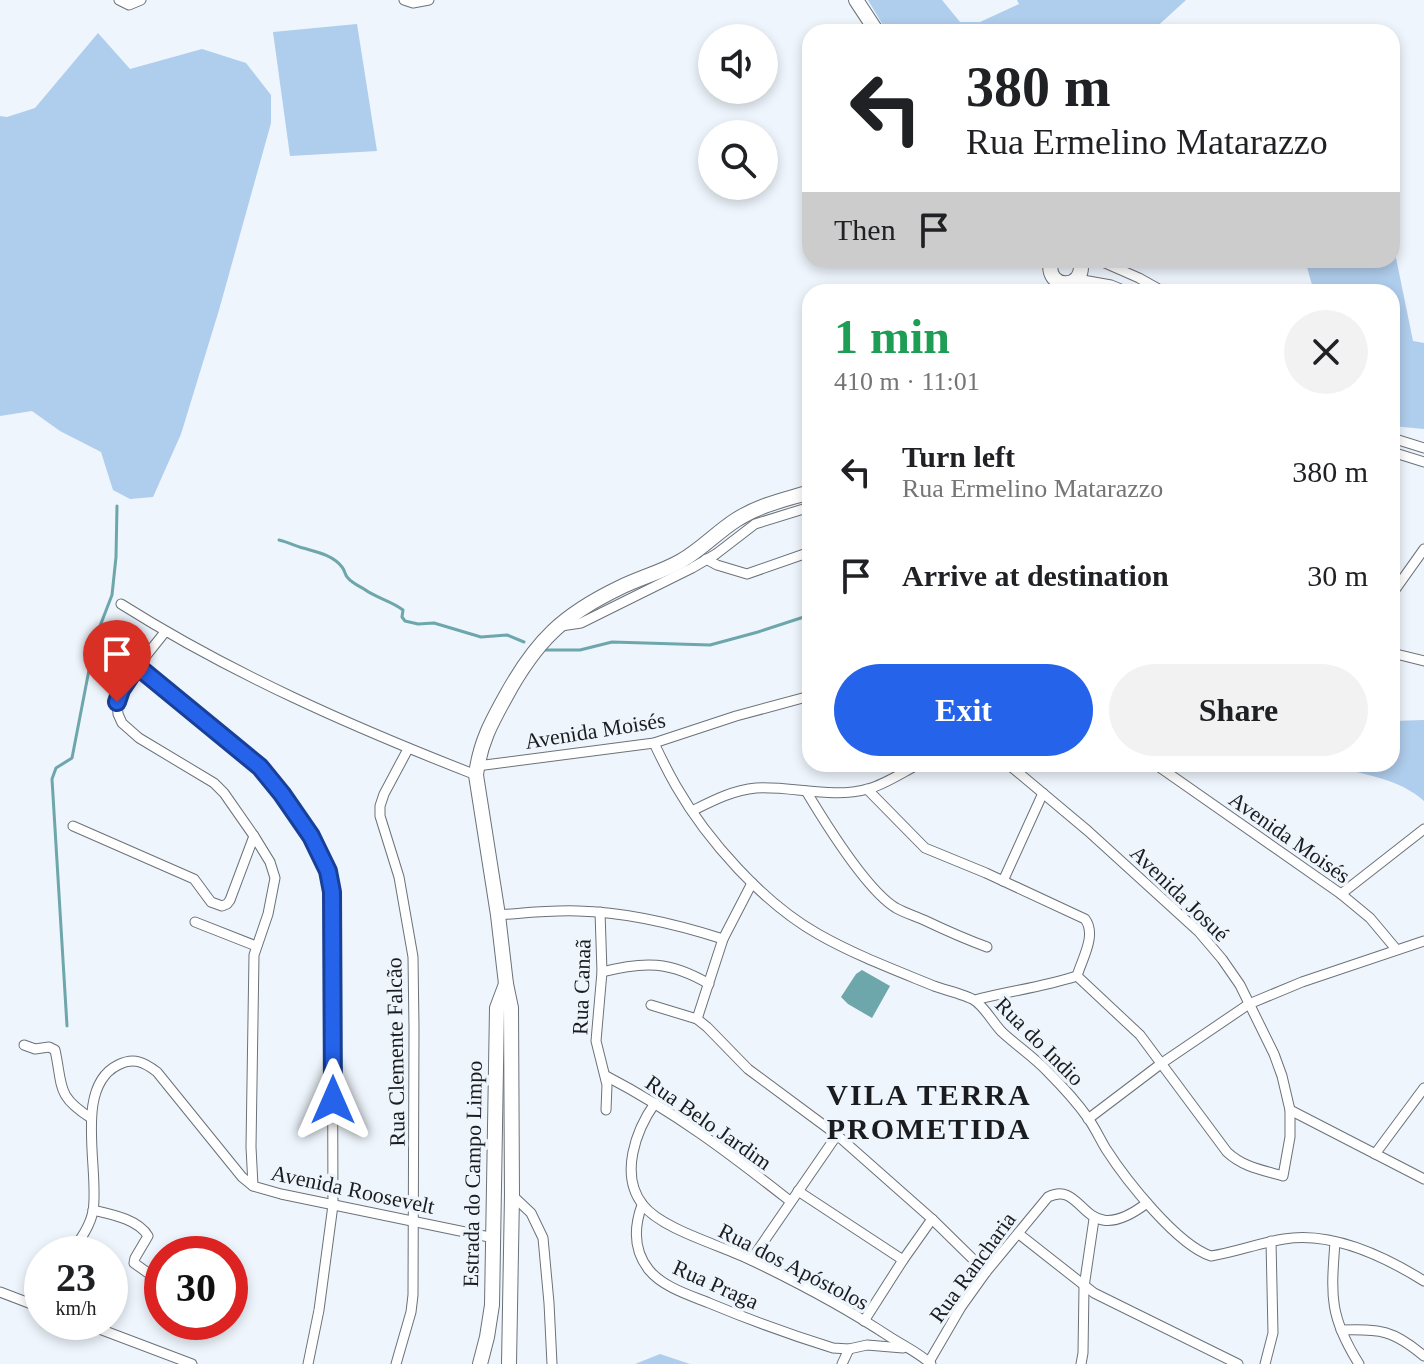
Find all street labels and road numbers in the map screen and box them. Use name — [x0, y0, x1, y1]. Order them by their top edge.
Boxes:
street label: Avenida Moisés — [523, 707, 667, 754]
street label: Avenida Moisés — [1224, 786, 1355, 888]
street label: Avenida Josué — [1125, 840, 1234, 947]
street label: Rua Canaã — [567, 938, 596, 1035]
street label: Rua Clemente Falcão — [381, 957, 410, 1147]
street label: Rua do Indio — [990, 992, 1089, 1091]
street label: Estrada do Campo Limpo — [458, 1060, 487, 1288]
street label: Rua Belo Jardim — [641, 1070, 776, 1175]
street label: Avenida Roosevelt — [269, 1160, 437, 1219]
street label: Rua Rancharia — [924, 1207, 1021, 1327]
street label: Rua dos Apóstolos — [715, 1218, 873, 1315]
street label: Rua Praga — [669, 1255, 763, 1314]

